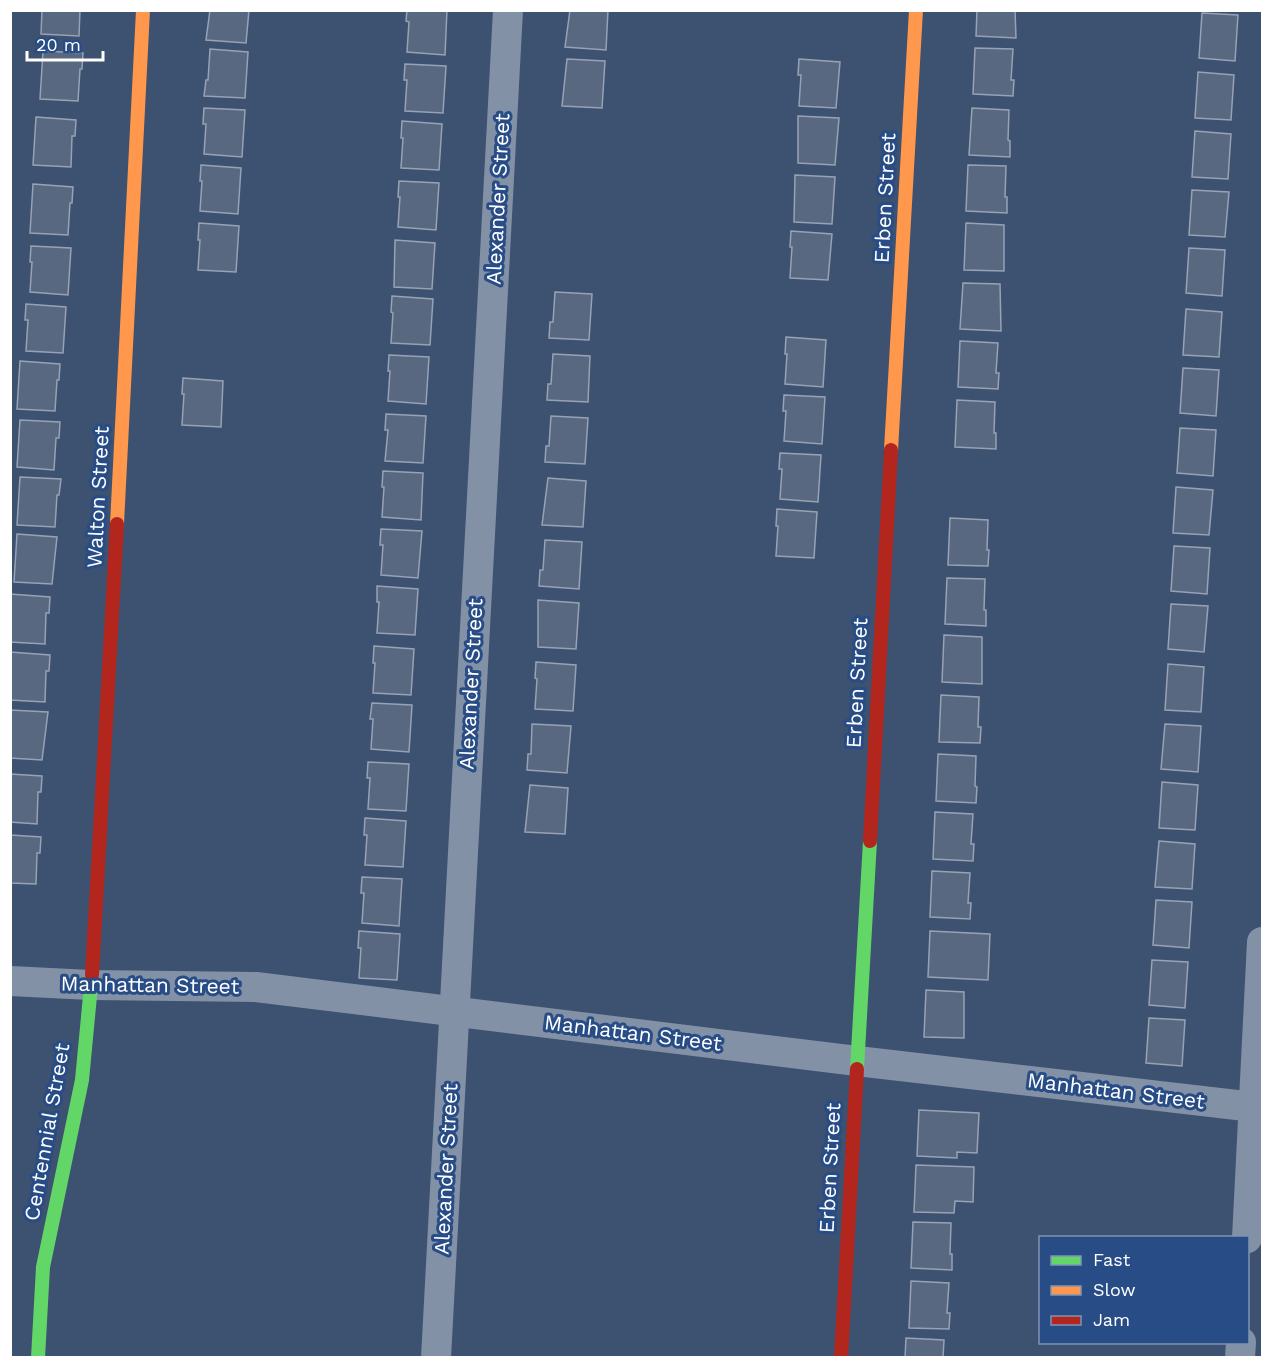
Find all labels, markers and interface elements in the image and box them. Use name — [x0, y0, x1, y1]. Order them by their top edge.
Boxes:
scale bar — [27, 24, 104, 62]
text: 20 m — [36, 34, 81, 55]
street label: Alexander Street — [481, 112, 514, 285]
street label: Erben Street — [869, 132, 900, 264]
street label: Walton Street — [81, 425, 114, 569]
street label: Alexander Street — [454, 597, 487, 770]
street label: Erben Street — [841, 617, 872, 749]
street label: Manhattan Street — [60, 970, 240, 999]
street label: Manhattan Street — [543, 1009, 723, 1056]
street label: Centennial Street — [19, 1041, 74, 1223]
street label: Manhattan Street — [1026, 1067, 1206, 1114]
street label: Alexander Street — [429, 1082, 462, 1255]
street label: Erben Street — [814, 1102, 845, 1234]
legend — [1039, 1236, 1249, 1344]
text: Fast — [1093, 1249, 1131, 1270]
text: Slow — [1093, 1279, 1136, 1300]
text: Jam — [1093, 1309, 1130, 1330]

